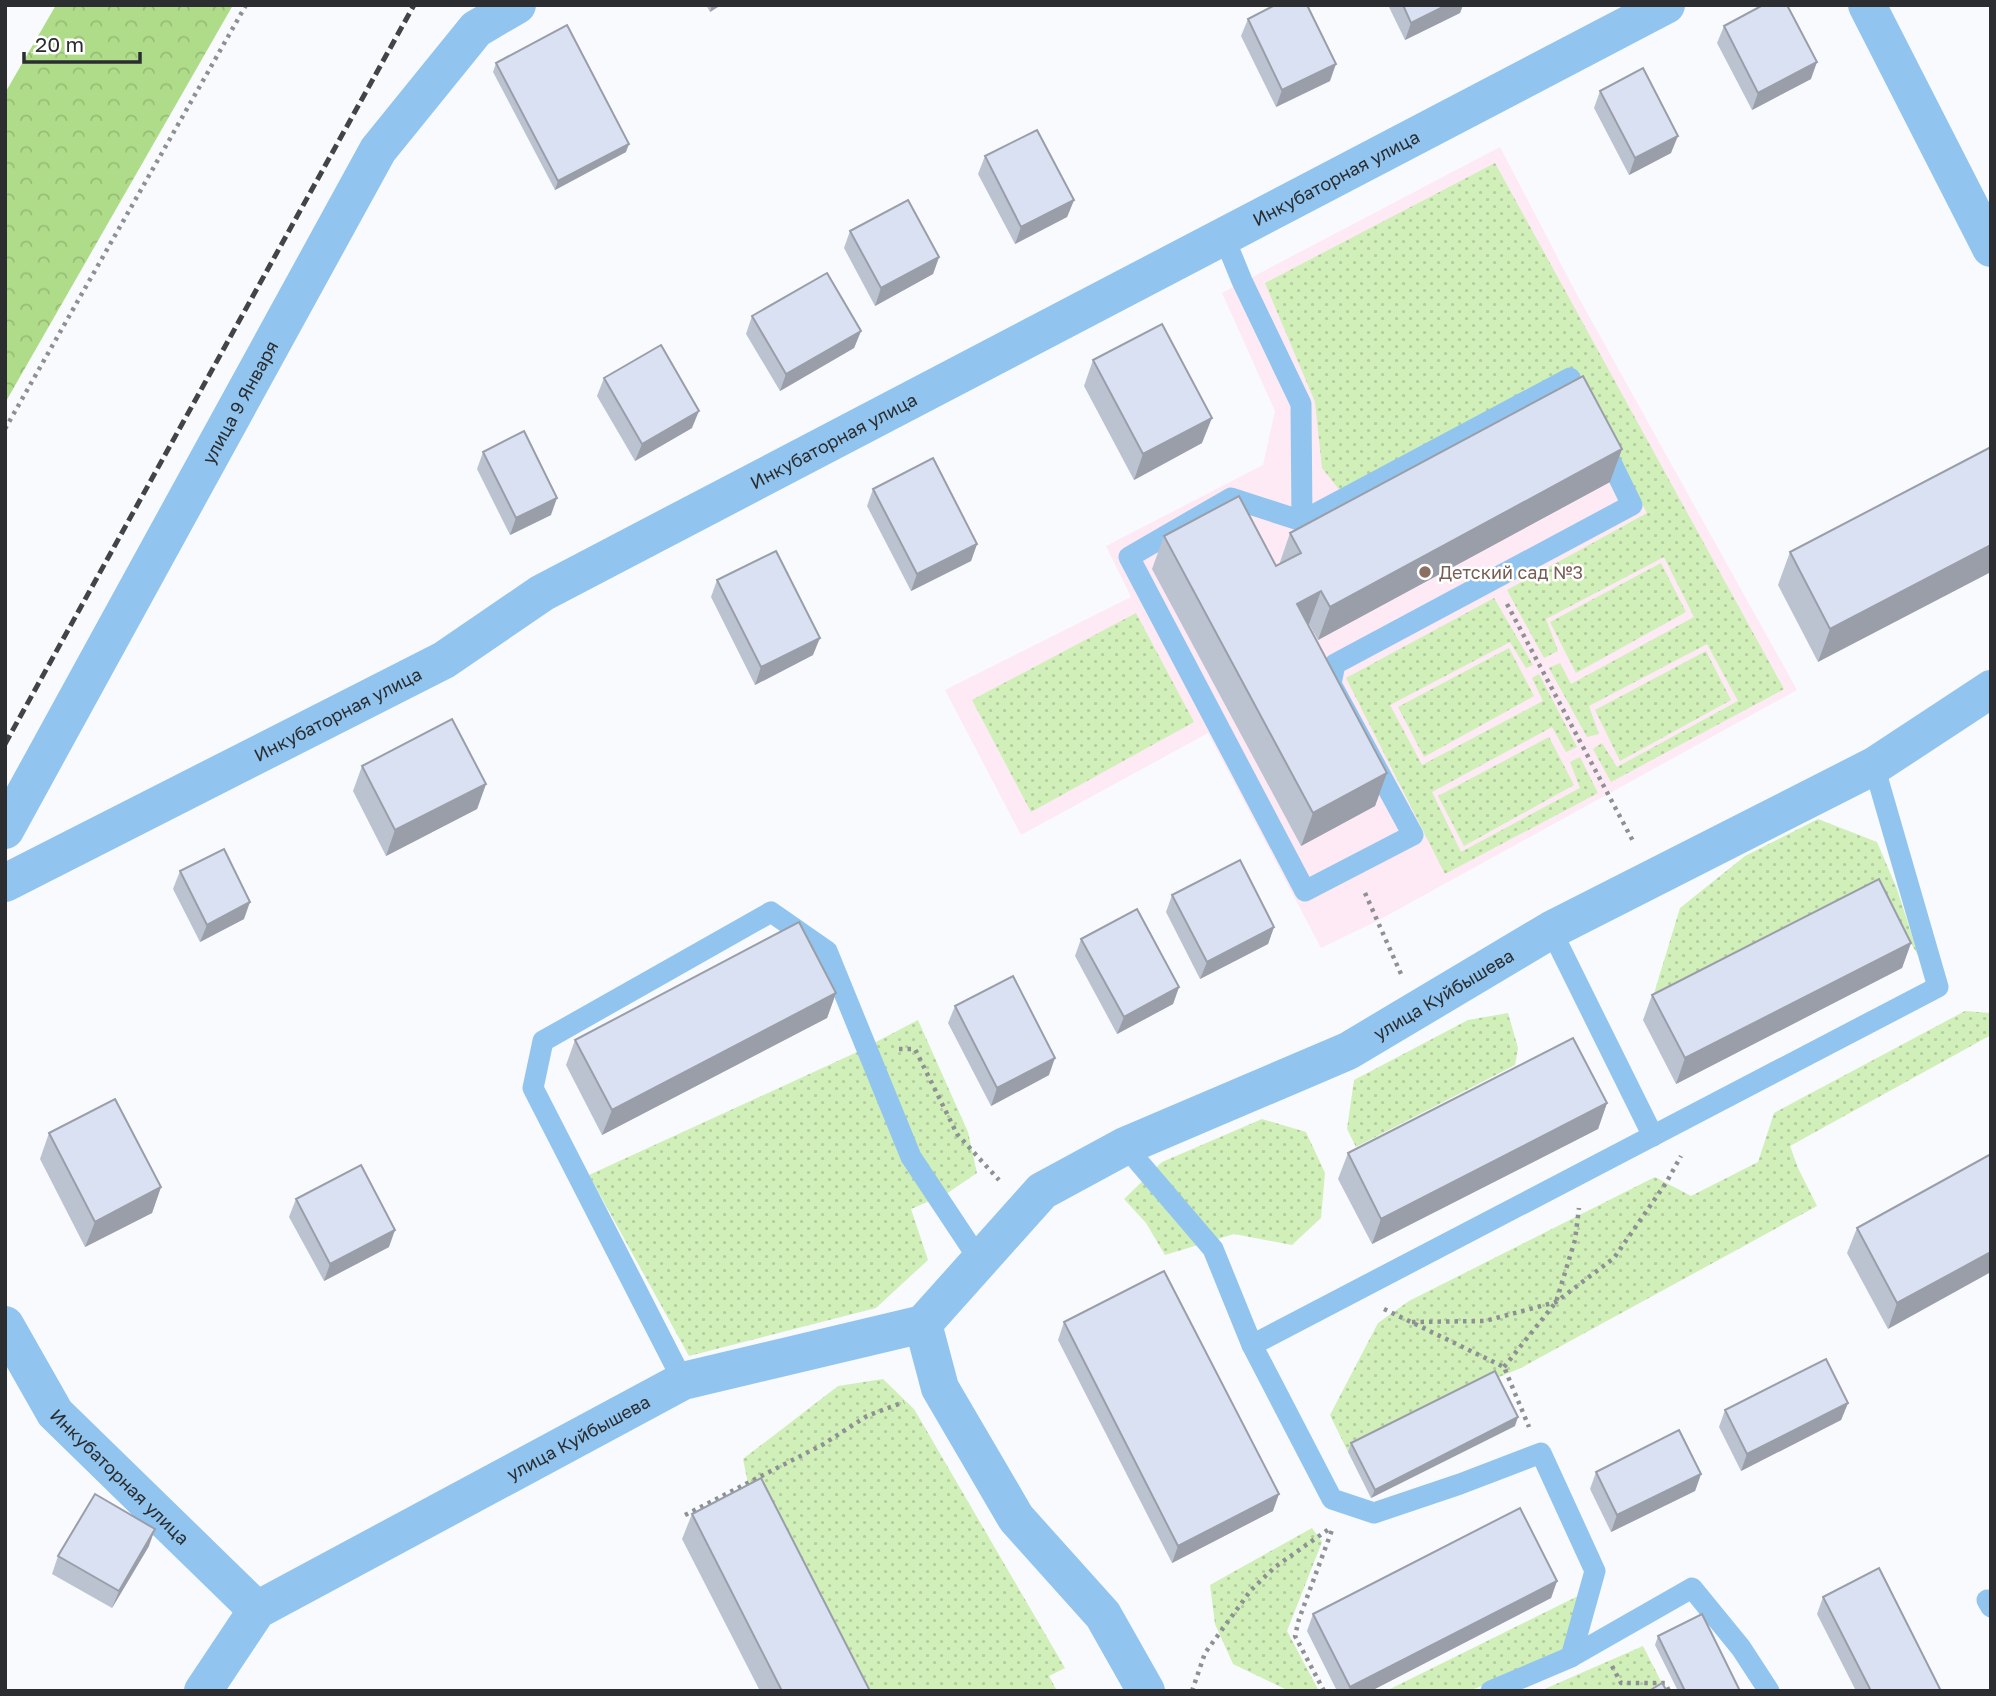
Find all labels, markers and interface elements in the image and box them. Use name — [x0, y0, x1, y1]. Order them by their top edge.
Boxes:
scale bar — [24, 21, 140, 65]
text: 20 m — [35, 31, 84, 57]
street label: Инкубаторная улица — [1249, 125, 1423, 230]
street label: улица 9 Января — [197, 336, 282, 468]
street label: Инкубаторная улица — [746, 388, 921, 493]
place label: Детский сад №3 — [1439, 561, 1583, 583]
marker: Детский сад №3 — [1417, 564, 1433, 580]
street label: Инкубаторная улица — [250, 662, 425, 766]
street label: улица Куйбышева — [1369, 944, 1518, 1044]
street label: улица Куйбышева — [503, 1390, 654, 1485]
street label: Инкубаторная улица — [46, 1404, 194, 1549]

